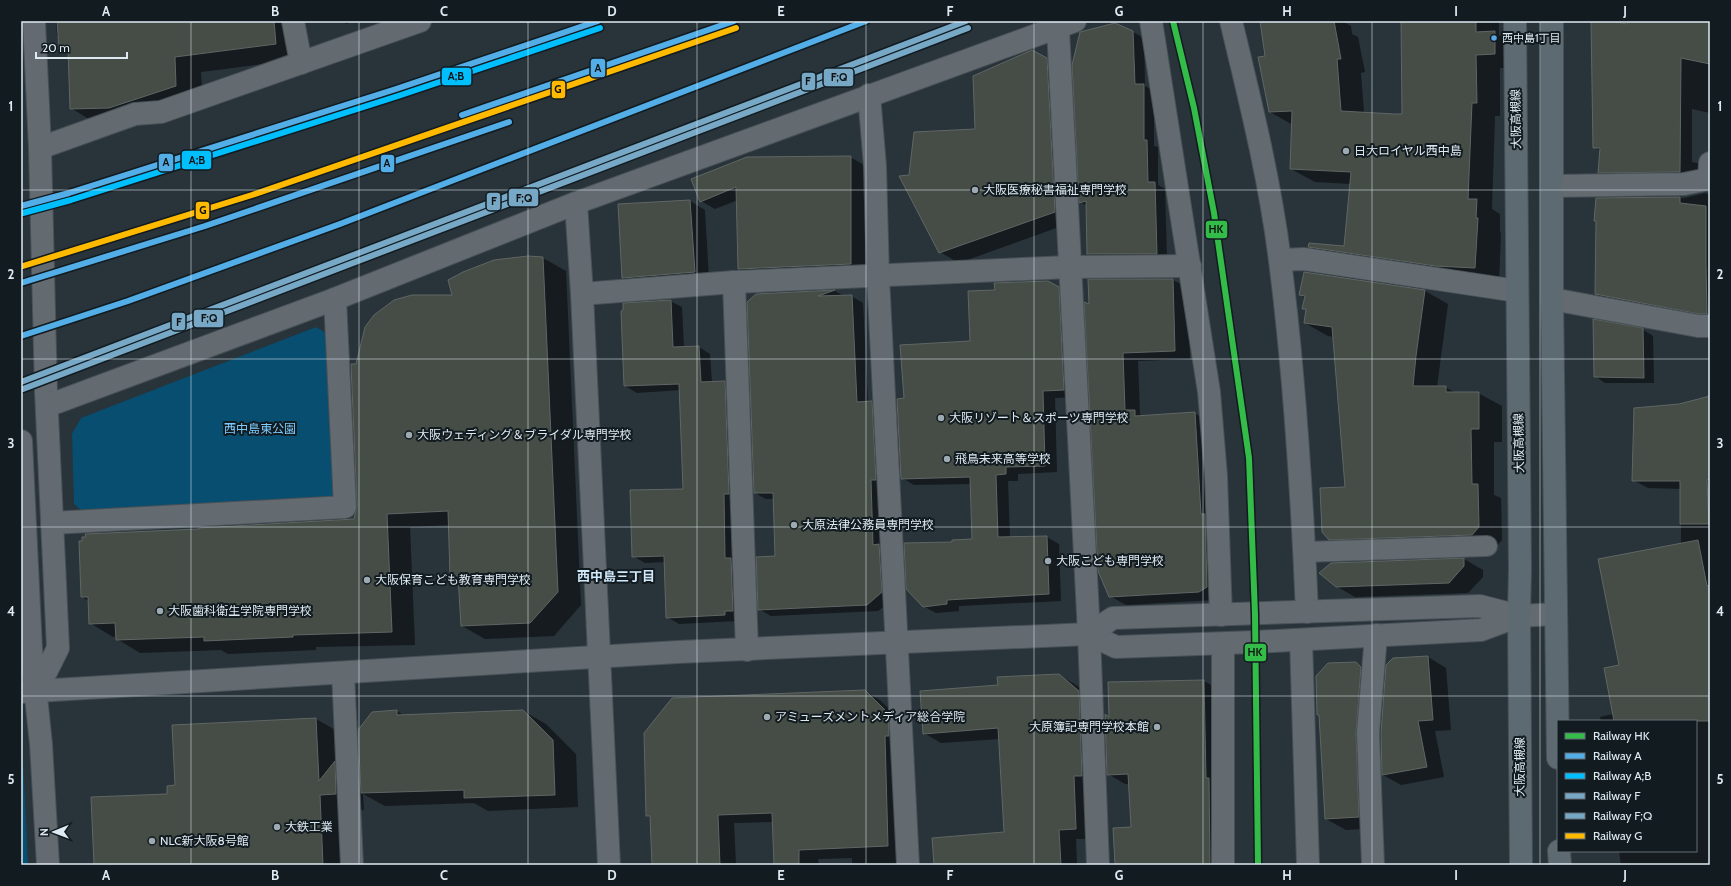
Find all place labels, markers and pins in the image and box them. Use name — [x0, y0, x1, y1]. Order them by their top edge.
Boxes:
place label: 西中島1丁目 — [1502, 31, 1561, 45]
marker: 西中島1丁目 — [1489, 33, 1499, 43]
place label: 日大ロイヤル西中島 — [1354, 143, 1462, 158]
marker: 日大ロイヤル西中島 — [1341, 146, 1351, 156]
place label: 大阪医療秘書福祉専門学校 — [983, 182, 1127, 197]
marker: 大阪医療秘書福祉専門学校 — [970, 185, 980, 195]
place label: 大阪リゾート＆スポーツ専門学校 — [949, 410, 1129, 425]
marker: 大阪リゾート＆スポーツ専門学校 — [936, 413, 946, 423]
place label: 大阪ウェディング＆ブライダル専門学校 — [417, 427, 632, 442]
marker: 大阪ウェディング＆ブライダル専門学校 — [404, 430, 414, 440]
place label: 飛鳥未来高等学校 — [955, 451, 1051, 466]
marker: 飛鳥未来高等学校 — [942, 454, 952, 464]
place label: 大原法律公務員専門学校 — [802, 517, 934, 532]
marker: 大原法律公務員専門学校 — [789, 520, 799, 530]
place label: 大阪こども専門学校 — [1056, 553, 1164, 568]
marker: 大阪こども専門学校 — [1043, 556, 1053, 566]
place label: 大阪保育こども教育専門学校 — [375, 572, 531, 587]
marker: 大阪保育こども教育専門学校 — [362, 575, 372, 585]
place label: 大阪歯科衛生学院専門学校 — [168, 603, 312, 618]
marker: 大阪歯科衛生学院専門学校 — [155, 606, 165, 616]
place label: アミューズメントメディア総合学院 — [775, 709, 965, 724]
marker: アミューズメントメディア総合学院 — [762, 712, 772, 722]
place label: 大原簿記専門学校本館 — [1029, 719, 1149, 734]
marker: 大原簿記専門学校本館 — [1152, 722, 1162, 732]
place label: 大鉄工業 — [285, 819, 333, 834]
marker: 大鉄工業 — [272, 822, 282, 832]
place label: NLC新大阪8号館 — [160, 833, 249, 848]
marker: NLC新大阪8号館 — [147, 836, 157, 846]

